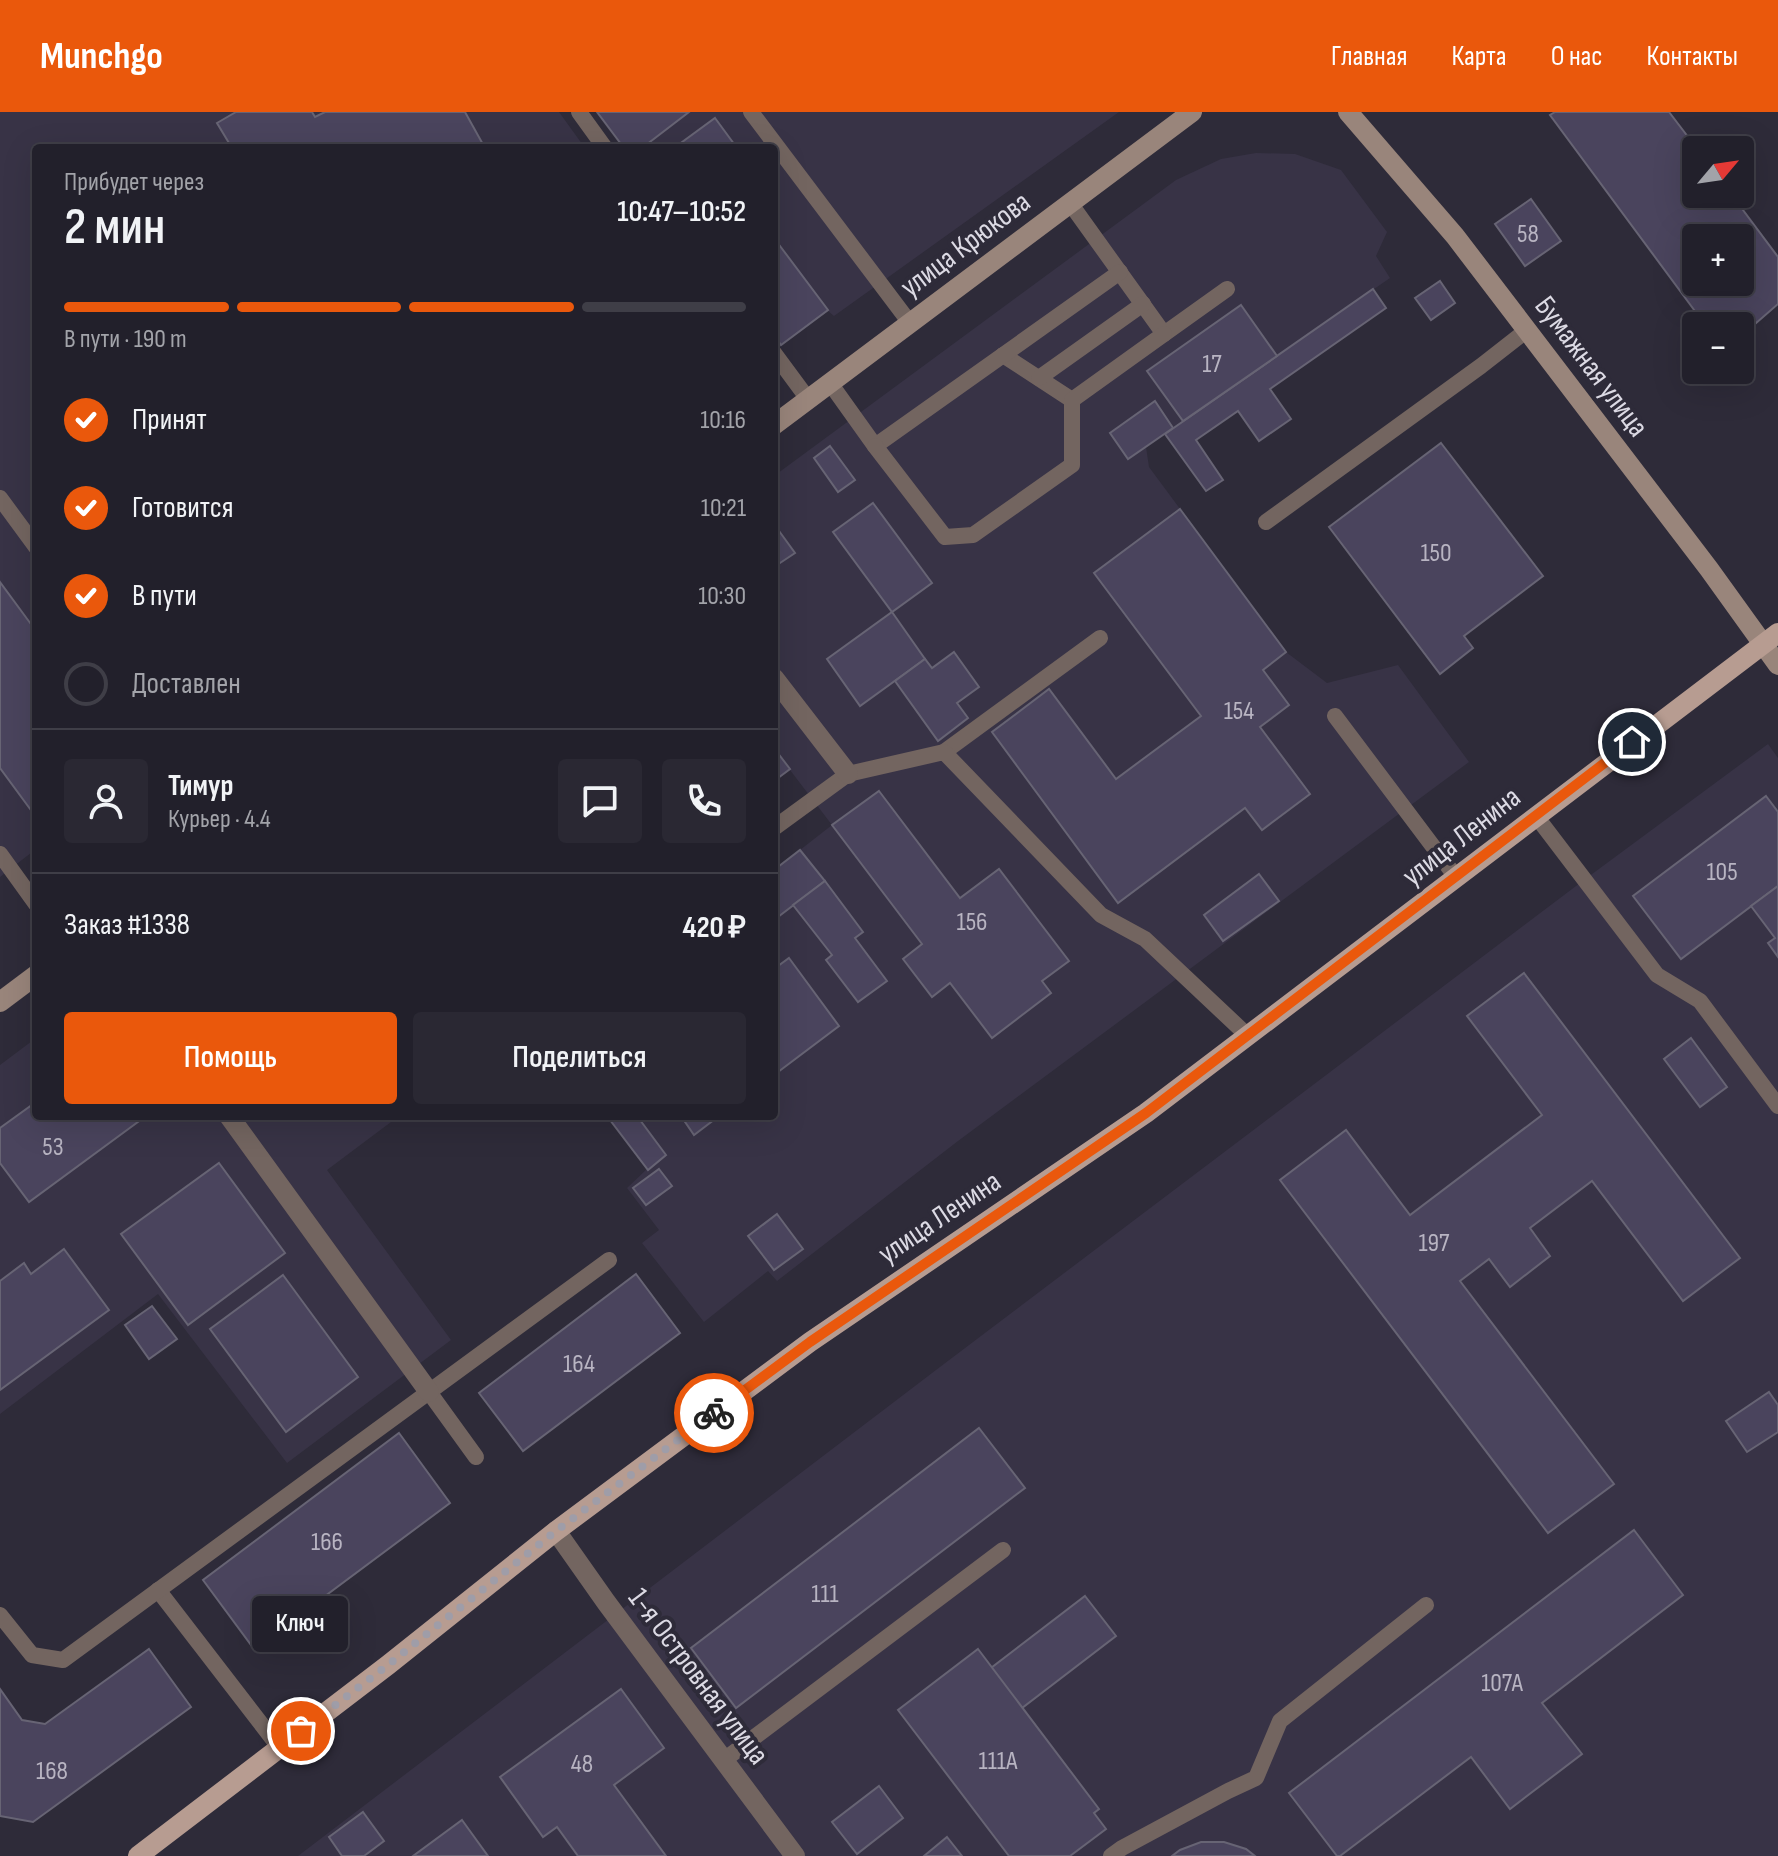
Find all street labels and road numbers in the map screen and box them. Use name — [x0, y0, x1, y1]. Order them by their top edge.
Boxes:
street label: улица Крюкова — [894, 184, 1038, 305]
street label: Бумажная улица — [1527, 289, 1656, 444]
street label: улица Ленина — [1395, 779, 1528, 894]
street label: улица Ленина — [871, 1164, 1008, 1272]
street label: 1-я Островная улица — [620, 1581, 776, 1772]

